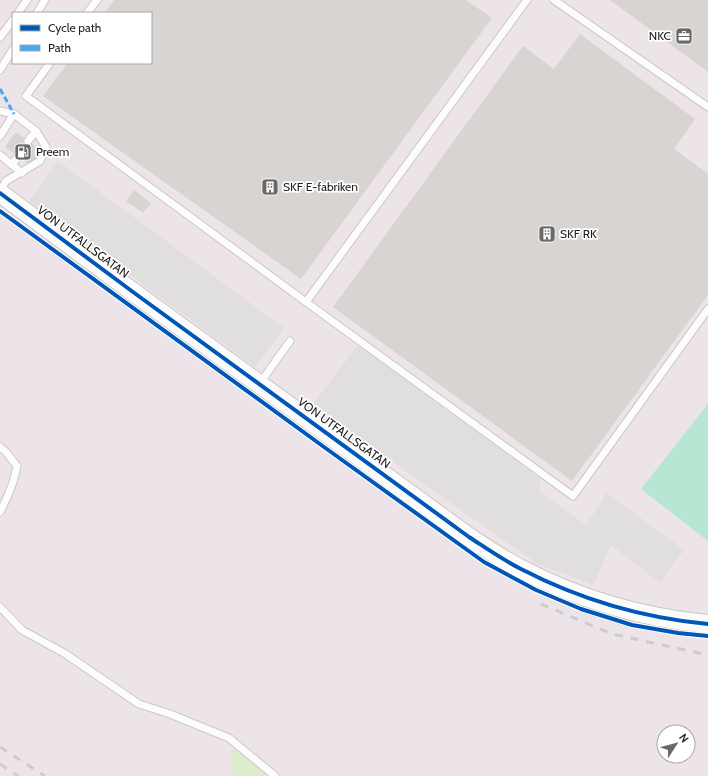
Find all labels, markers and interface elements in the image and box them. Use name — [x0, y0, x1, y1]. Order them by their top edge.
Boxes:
legend — [12, 12, 152, 64]
text: Cycle path — [48, 20, 101, 35]
office icon: NKC — [674, 26, 694, 46]
place label: NKC — [649, 28, 671, 43]
text: Path — [48, 40, 71, 55]
fuel station icon: Preem — [13, 142, 33, 162]
place label: Preem — [36, 144, 69, 159]
building icon: SKF E-fabriken — [260, 177, 280, 197]
place label: SKF E-fabriken — [283, 179, 358, 194]
street label: VON UTFALLSGATAN — [34, 202, 132, 281]
building icon: SKF RK — [537, 224, 557, 244]
place label: SKF RK — [560, 226, 597, 241]
street label: VON UTFALLSGATAN — [295, 394, 394, 471]
north arrow — [656, 724, 696, 764]
text: N — [676, 731, 692, 745]

